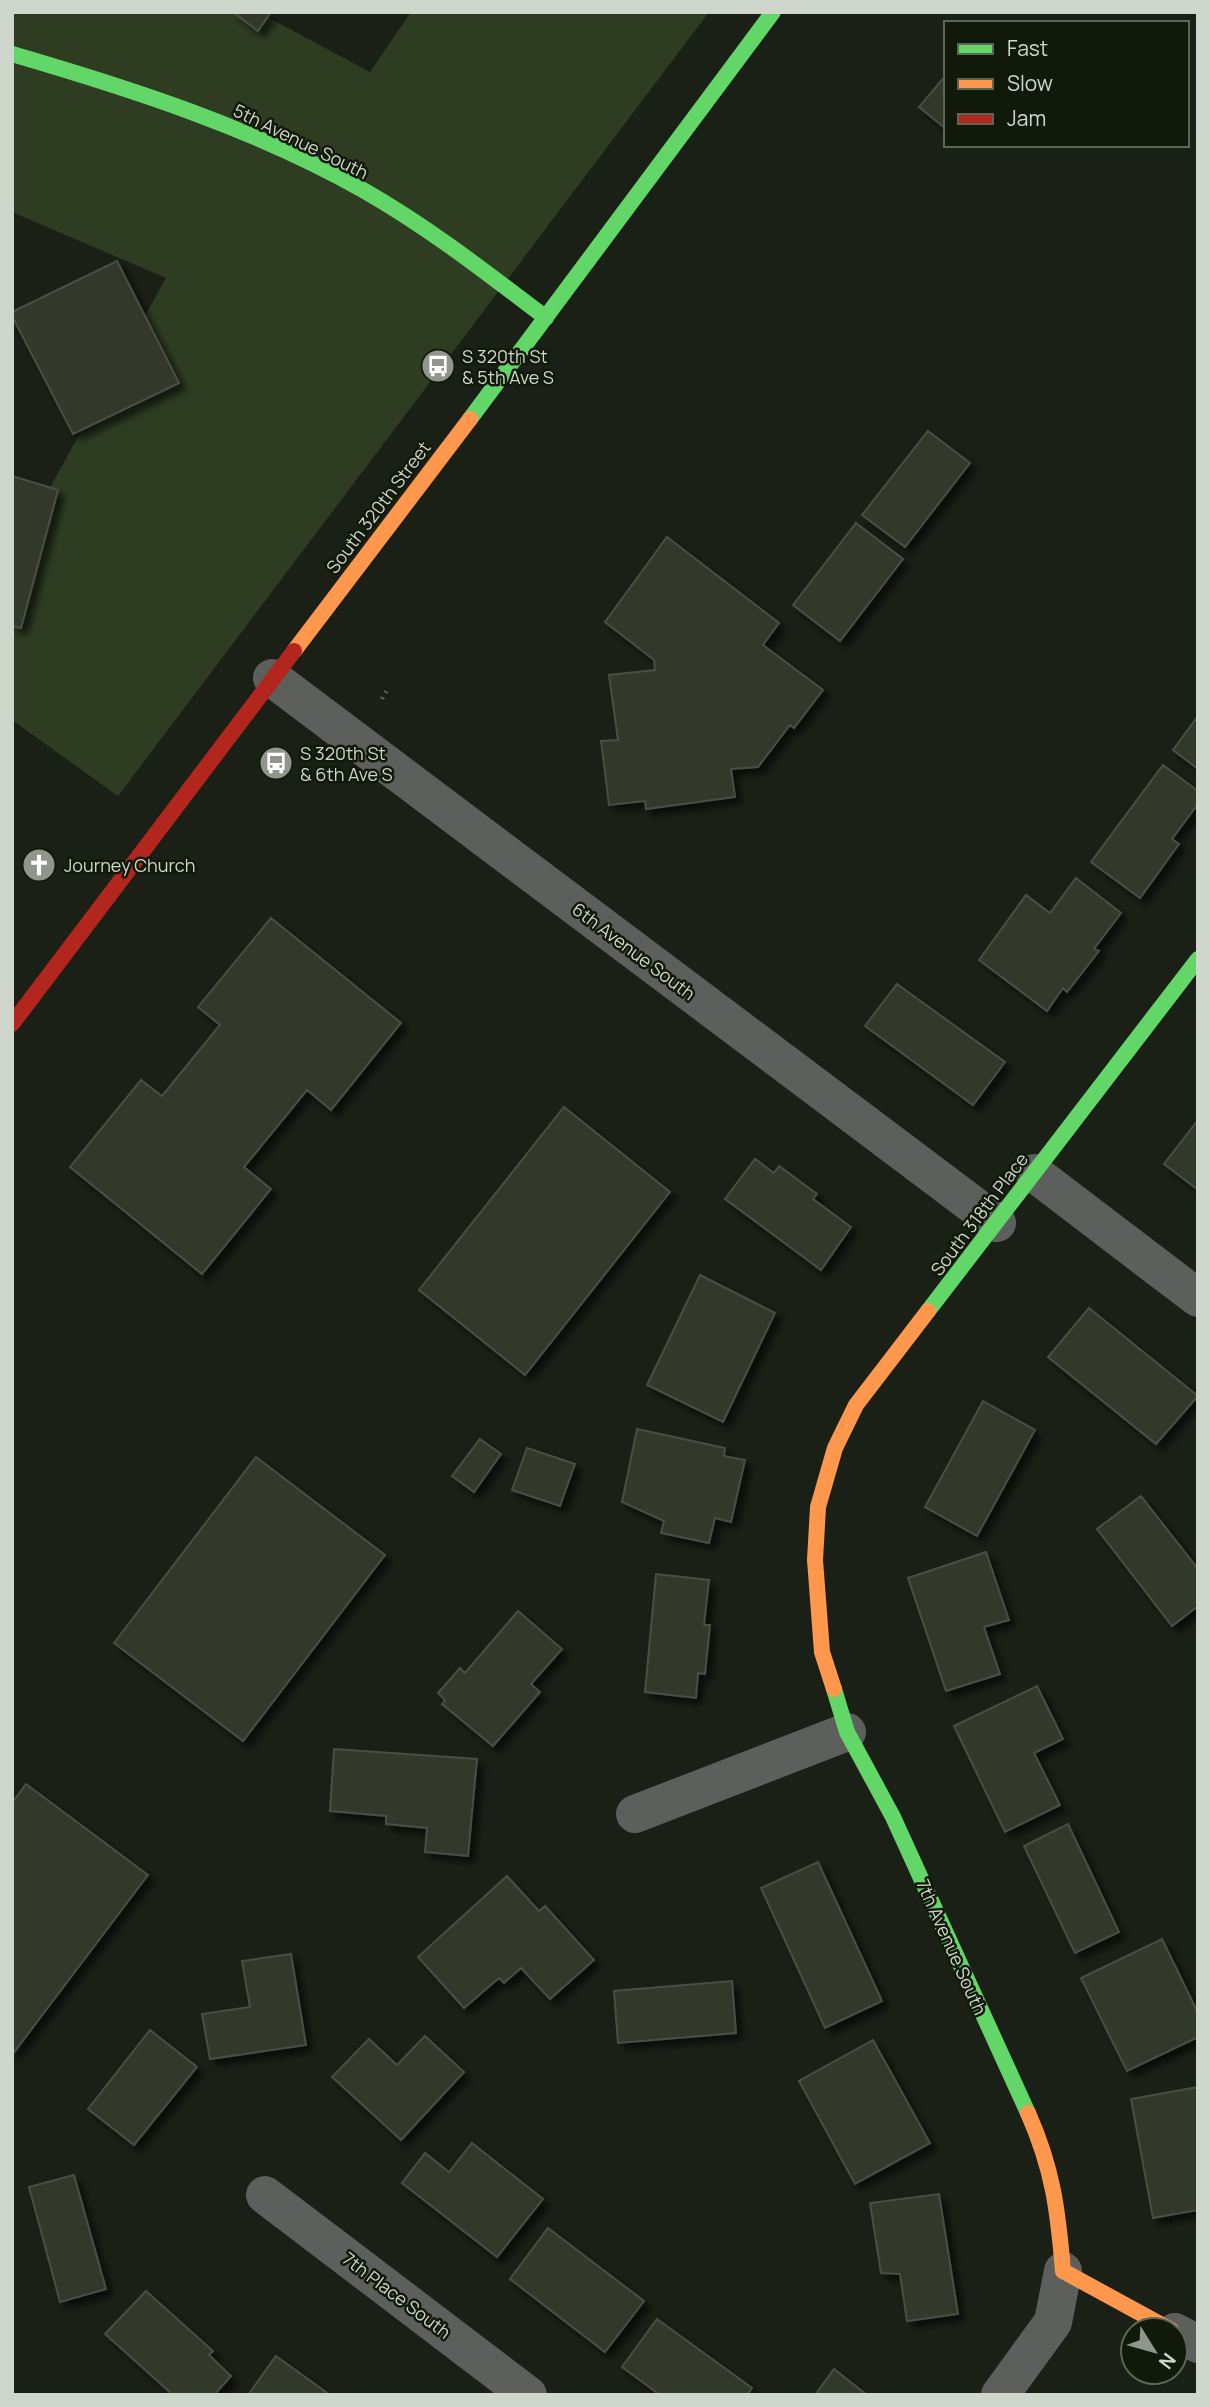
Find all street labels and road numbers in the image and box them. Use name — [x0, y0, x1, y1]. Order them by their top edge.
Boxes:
street label: 5th Avenue South — [229, 98, 373, 184]
street label: South 320th Street — [320, 436, 436, 578]
street label: 6th Avenue South — [568, 897, 700, 1005]
street label: South 318th Place — [925, 1148, 1033, 1280]
street label: 7th Avenue South — [911, 1875, 993, 2019]
street label: 7th Place South — [338, 2246, 456, 2344]

